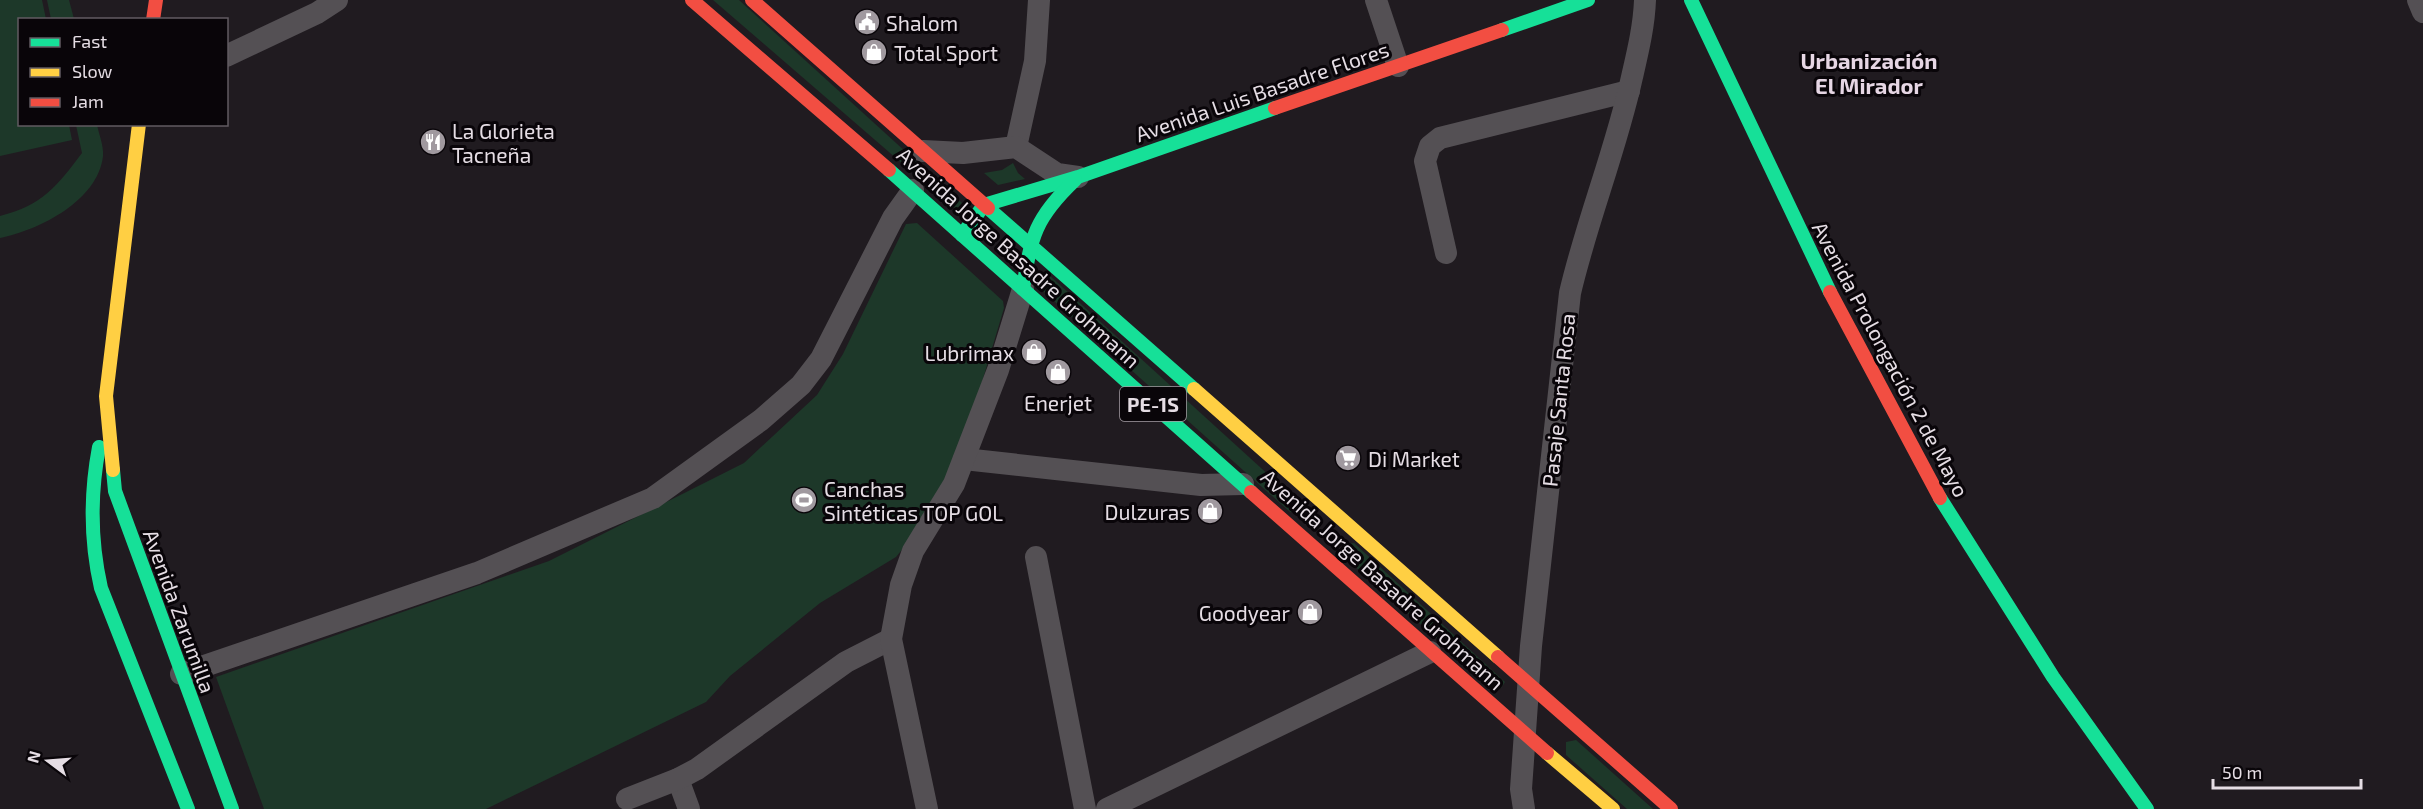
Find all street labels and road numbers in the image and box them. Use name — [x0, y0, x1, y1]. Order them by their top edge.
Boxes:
street label: Avenida Luis Basadre Flores — [1132, 36, 1392, 146]
street label: Avenida Jorge Basadre Grohmann — [893, 141, 1145, 373]
street label: Avenida Prolongación 2 de Mayo — [1808, 217, 1974, 501]
street label: Pasaje Santa Rosa — [1536, 312, 1581, 488]
road number: PE-1S — [1120, 387, 1186, 421]
street label: Avenida Jorge Basadre Grohmann — [1257, 463, 1509, 695]
street label: Avenida Zarumilla — [139, 526, 221, 696]

